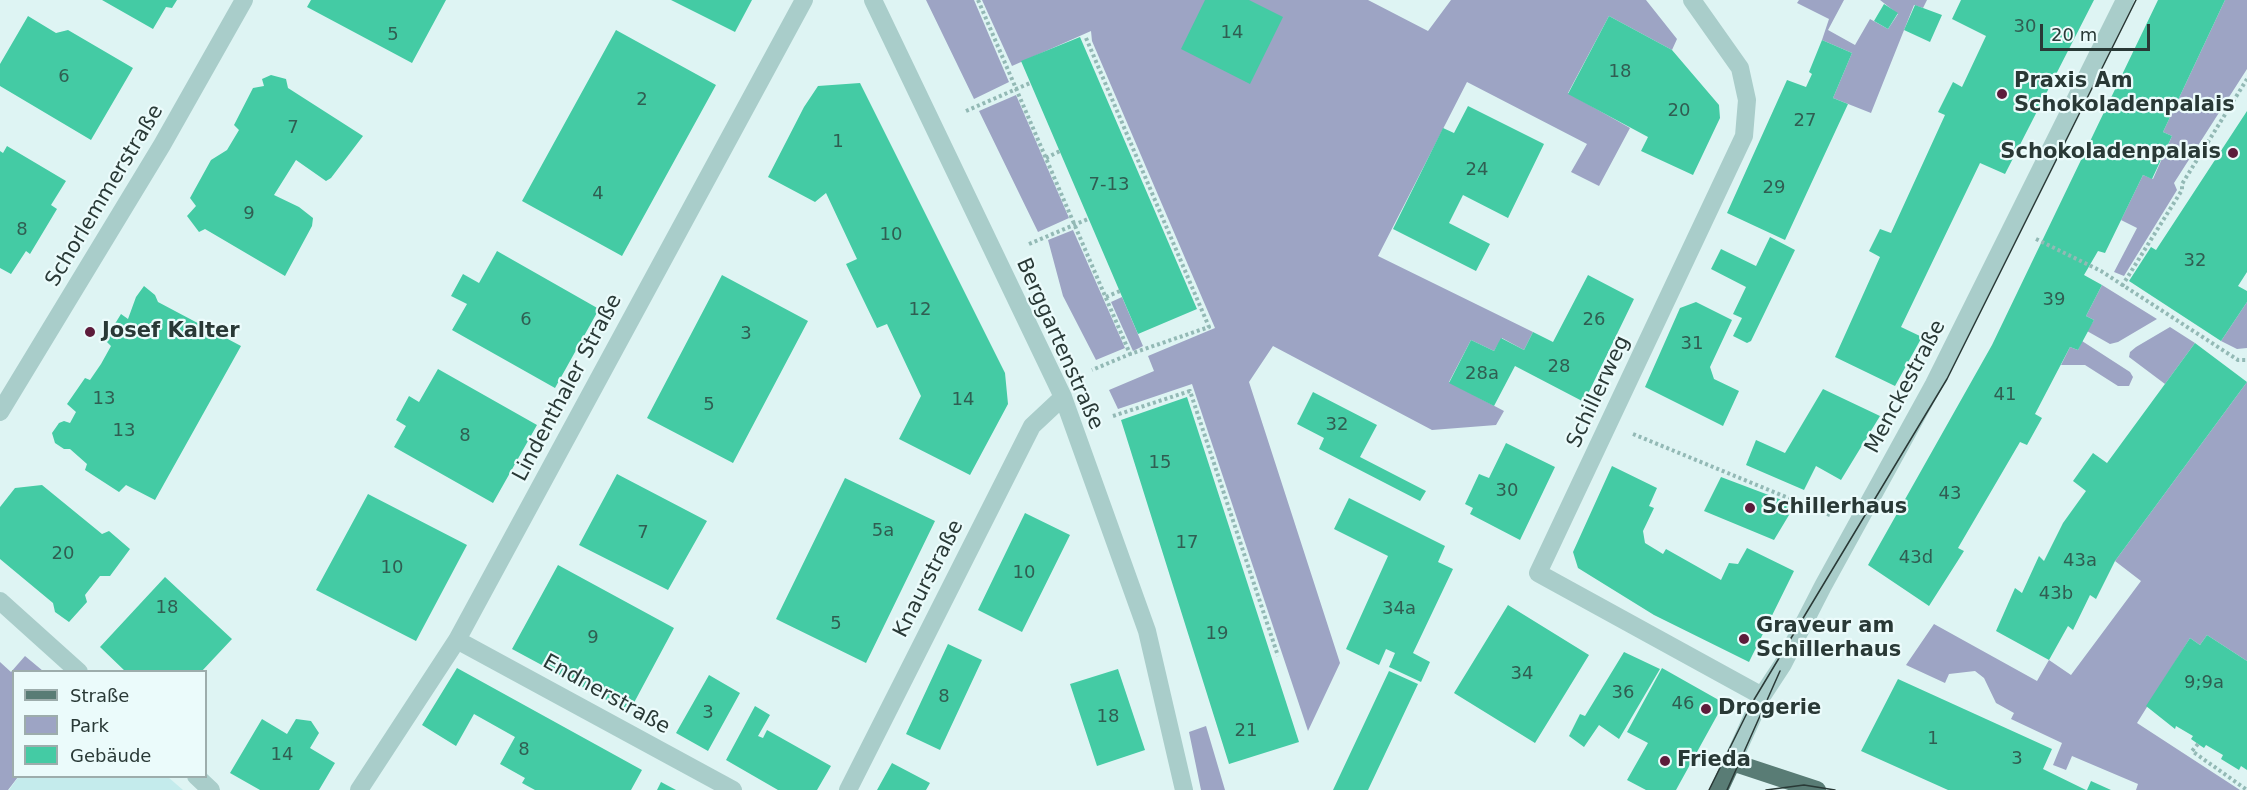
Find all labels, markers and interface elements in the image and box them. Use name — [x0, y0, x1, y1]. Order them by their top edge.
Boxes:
scale bar — [2043, 12, 2152, 50]
house number: 30 — [2014, 16, 2036, 38]
house number: 14 — [1221, 22, 1243, 44]
house number: 5 — [387, 24, 399, 46]
text: 20 m — [2051, 24, 2097, 45]
house number: 18 — [1609, 61, 1631, 83]
house number: 6 — [58, 66, 70, 88]
place label: Praxis Am Schokoladenpalais — [2014, 69, 2235, 119]
marker: Praxis Am Schokoladenpalais — [1995, 87, 2009, 101]
house number: 2 — [636, 89, 648, 111]
street label: Schorlemmerstraße — [41, 100, 169, 292]
house number: 20 — [1668, 100, 1690, 122]
house number: 27 — [1794, 110, 1816, 132]
house number: 7 — [287, 117, 299, 139]
house number: 1 — [832, 131, 844, 153]
place label: Schokoladenpalais — [2000, 140, 2221, 166]
marker: Schokoladenpalais — [2226, 146, 2240, 160]
house number: 24 — [1466, 159, 1488, 181]
house number: 7-13 — [1089, 174, 1129, 196]
house number: 29 — [1763, 177, 1785, 199]
house number: 4 — [592, 183, 604, 205]
house number: 9 — [243, 203, 255, 225]
house number: 8 — [16, 219, 28, 241]
house number: 10 — [880, 224, 902, 246]
house number: 32 — [2184, 250, 2206, 272]
street label: Berggartenstraße — [1010, 254, 1108, 434]
house number: 39 — [2043, 289, 2065, 311]
street label: Lindenthaler Straße — [508, 290, 628, 486]
house number: 12 — [909, 299, 931, 321]
house number: 6 — [520, 309, 532, 331]
house number: 26 — [1583, 309, 1605, 331]
street label: Menckestraße — [1860, 316, 1952, 458]
place label: Josef Kalter — [102, 319, 240, 345]
house number: 3 — [740, 323, 752, 345]
marker: Josef Kalter — [83, 325, 97, 339]
street label: Schillerweg — [1562, 332, 1636, 452]
house number: 31 — [1681, 333, 1703, 355]
house number: 28 — [1548, 356, 1570, 378]
house number: 28a — [1465, 363, 1499, 385]
house number: 41 — [1994, 384, 2016, 406]
house number: 13 — [93, 388, 115, 410]
house number: 14 — [952, 389, 974, 411]
house number: 5 — [703, 394, 715, 416]
house number: 32 — [1326, 414, 1348, 436]
house number: 13 — [113, 420, 135, 442]
house number: 8 — [459, 425, 471, 447]
house number: 15 — [1149, 452, 1171, 474]
house number: 30 — [1496, 480, 1518, 502]
house number: 43 — [1939, 483, 1961, 505]
place label: Schillerhaus — [1762, 495, 1907, 521]
marker: Schillerhaus — [1743, 501, 1757, 515]
street label: Knaurstraße — [889, 516, 969, 642]
house number: 5a — [872, 520, 894, 542]
house number: 7 — [637, 522, 649, 544]
house number: 17 — [1176, 532, 1198, 554]
house number: 20 — [52, 543, 74, 565]
house number: 43d — [1899, 547, 1933, 569]
house number: 43a — [2063, 550, 2097, 572]
house number: 10 — [381, 557, 403, 579]
house number: 10 — [1013, 562, 1035, 584]
house number: 43b — [2039, 583, 2073, 605]
house number: 18 — [156, 597, 178, 619]
house number: 34a — [1382, 598, 1416, 620]
house number: 5 — [830, 613, 842, 635]
place label: Graveur am Schillerhaus — [1756, 614, 1901, 664]
house number: 19 — [1206, 623, 1228, 645]
house number: 9 — [587, 627, 599, 649]
marker: Graveur am Schillerhaus — [1737, 632, 1751, 646]
street label: Endnerstraße — [538, 650, 674, 740]
house number: 34 — [1511, 663, 1533, 685]
legend — [12, 670, 207, 778]
house number: 9;9a — [2184, 672, 2224, 694]
house number: 36 — [1612, 682, 1634, 704]
text: Straße — [70, 685, 129, 706]
house number: 8 — [938, 686, 950, 708]
house number: 46 — [1672, 693, 1694, 715]
place label: Drogerie — [1718, 696, 1821, 722]
house number: 3 — [702, 702, 714, 724]
marker: Drogerie — [1699, 702, 1713, 716]
house number: 18 — [1097, 706, 1119, 728]
text: Park — [70, 715, 109, 736]
house number: 21 — [1235, 720, 1257, 742]
house number: 1 — [1927, 728, 1939, 750]
house number: 8 — [518, 739, 530, 761]
house number: 14 — [271, 744, 293, 766]
text: Gebäude — [70, 745, 151, 766]
place label: Frieda — [1677, 748, 1751, 774]
house number: 3 — [2011, 748, 2023, 770]
marker: Frieda — [1658, 754, 1672, 768]

